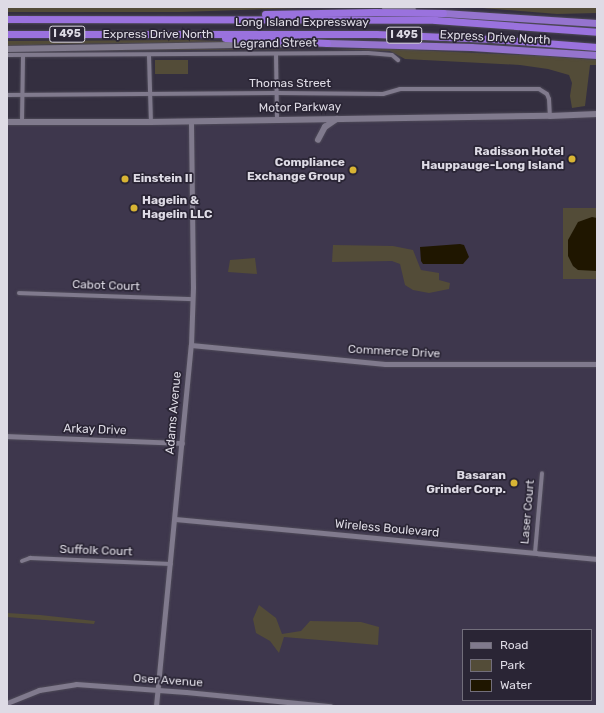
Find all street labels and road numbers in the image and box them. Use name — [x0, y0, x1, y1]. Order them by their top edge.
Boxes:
street label: Long Island Expressway — [235, 16, 369, 30]
road number: I 495 — [49, 25, 85, 43]
road number: I 495 — [386, 26, 422, 44]
street label: Express Drive North — [103, 28, 213, 42]
street label: Express Drive North — [439, 28, 551, 48]
street label: Legrand Street — [233, 36, 317, 52]
street label: Thomas Street — [249, 77, 331, 91]
street label: Motor Parkway — [258, 100, 342, 116]
street label: Cabot Court — [72, 278, 140, 294]
street label: Commerce Drive — [347, 342, 441, 362]
street label: Adams Avenue — [163, 371, 185, 455]
street label: Arkay Drive — [63, 422, 127, 438]
street label: Laser Court — [518, 479, 538, 545]
street label: Wireless Boulevard — [334, 517, 440, 541]
street label: Suffolk Court — [59, 543, 133, 559]
street label: Oser Avenue — [132, 671, 204, 691]

